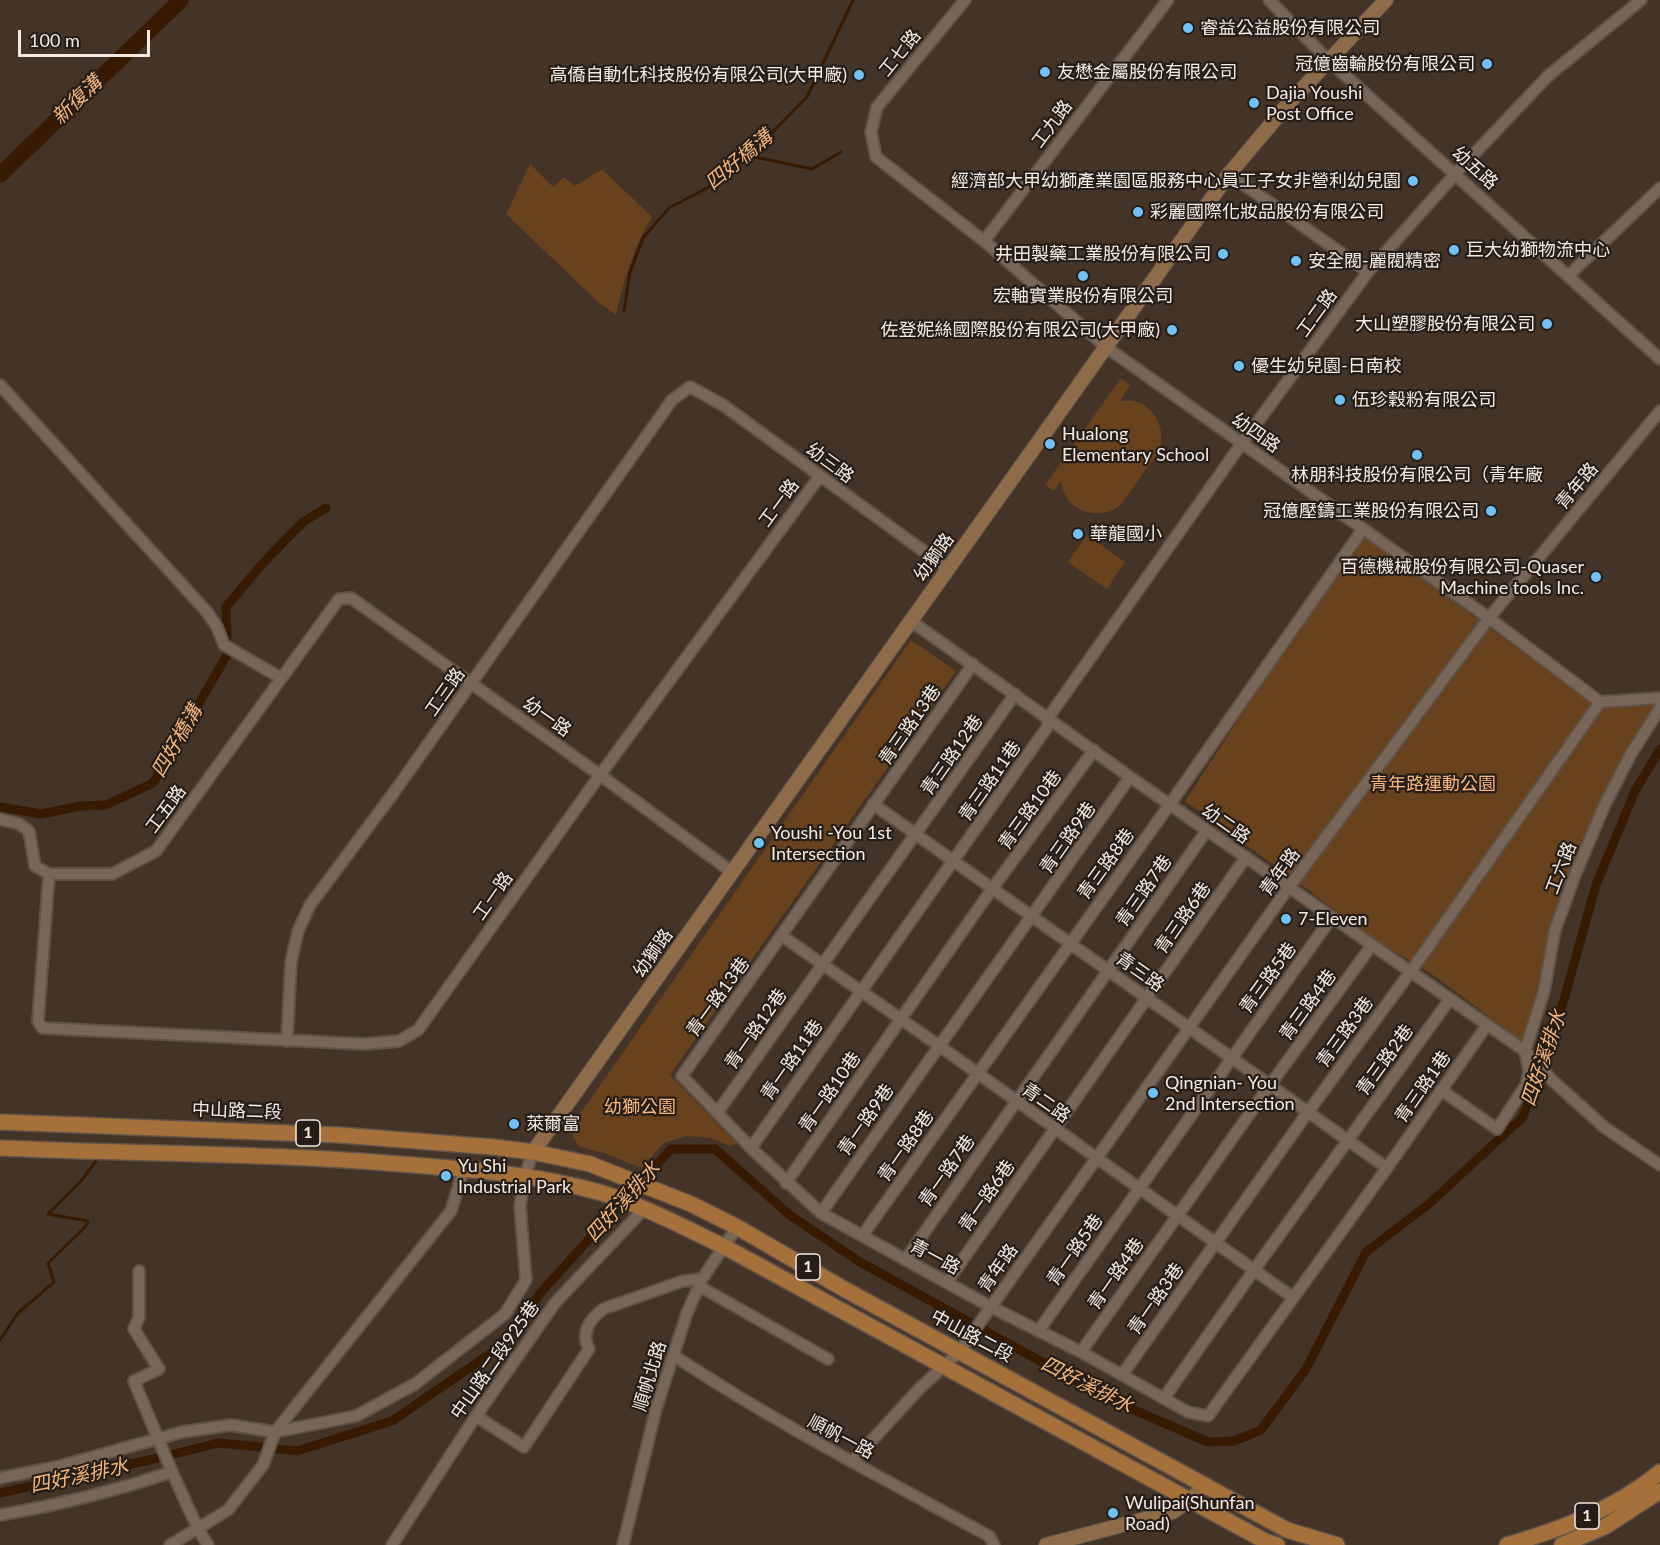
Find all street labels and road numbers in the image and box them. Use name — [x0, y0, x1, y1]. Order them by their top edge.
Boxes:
street label: 工七路 — [875, 25, 925, 81]
street label: 工九路 — [1027, 96, 1077, 152]
street label: 幼五路 — [1448, 142, 1502, 194]
street label: 工二路 — [1292, 285, 1342, 341]
street label: 幼四路 — [1228, 409, 1284, 457]
street label: 幼三路 — [802, 438, 858, 488]
street label: 青年路 — [1551, 458, 1603, 514]
street label: 工一路 — [754, 475, 804, 531]
street label: 幼獅路 — [909, 529, 959, 585]
street label: 工三路 — [421, 664, 469, 720]
street label: 青三路13巷 — [875, 681, 945, 769]
street label: 幼一路 — [519, 693, 575, 741]
street label: 青三路12巷 — [917, 711, 987, 799]
street label: 青三路11巷 — [955, 737, 1025, 825]
street label: 青三路10巷 — [994, 766, 1066, 854]
street label: 工五路 — [141, 781, 191, 837]
street label: 青三路9巷 — [1036, 798, 1100, 878]
street label: 幼二路 — [1198, 800, 1254, 848]
street label: 青三路8巷 — [1073, 824, 1139, 904]
street label: 工六路 — [1541, 839, 1581, 897]
street label: 青年路 — [1255, 844, 1305, 900]
street label: 青三路7巷 — [1112, 851, 1176, 931]
street label: 工一路 — [469, 868, 517, 924]
street label: 青三路6巷 — [1151, 878, 1215, 958]
street label: 幼獅路 — [629, 925, 677, 981]
street label: 青三路5巷 — [1235, 938, 1301, 1018]
street label: 青三路 — [1112, 948, 1168, 996]
street label: 青一路13巷 — [682, 953, 754, 1041]
street label: 青三路4巷 — [1275, 965, 1341, 1045]
street label: 青一路12巷 — [721, 985, 791, 1073]
street label: 青三路3巷 — [1312, 992, 1378, 1072]
street label: 青一路11巷 — [757, 1016, 827, 1104]
street label: 青三路2巷 — [1352, 1020, 1418, 1100]
street label: 青三路1巷 — [1391, 1047, 1455, 1127]
street label: 青一路10巷 — [795, 1048, 865, 1136]
street label: 青二路 — [1018, 1079, 1074, 1127]
street label: 青一路9巷 — [834, 1080, 898, 1160]
street label: 中山路二段 — [192, 1099, 282, 1123]
street label: 青一路8巷 — [874, 1106, 938, 1186]
road number: 1 — [296, 1120, 320, 1146]
street label: 青一路7巷 — [915, 1131, 979, 1211]
street label: 青一路6巷 — [955, 1156, 1019, 1236]
street label: 青一路5巷 — [1043, 1210, 1107, 1290]
street label: 青一路4巷 — [1084, 1234, 1148, 1314]
street label: 青一路 — [906, 1235, 964, 1279]
street label: 青年路 — [974, 1240, 1022, 1296]
road number: 1 — [796, 1254, 820, 1280]
street label: 青一路3巷 — [1124, 1259, 1188, 1339]
street label: 中山路二段925巷 — [446, 1297, 544, 1423]
street label: 中山路二段 — [927, 1305, 1017, 1367]
street label: 順帆北路 — [629, 1338, 671, 1414]
street label: 順帆一路 — [804, 1411, 878, 1463]
road number: 1 — [1575, 1503, 1599, 1529]

